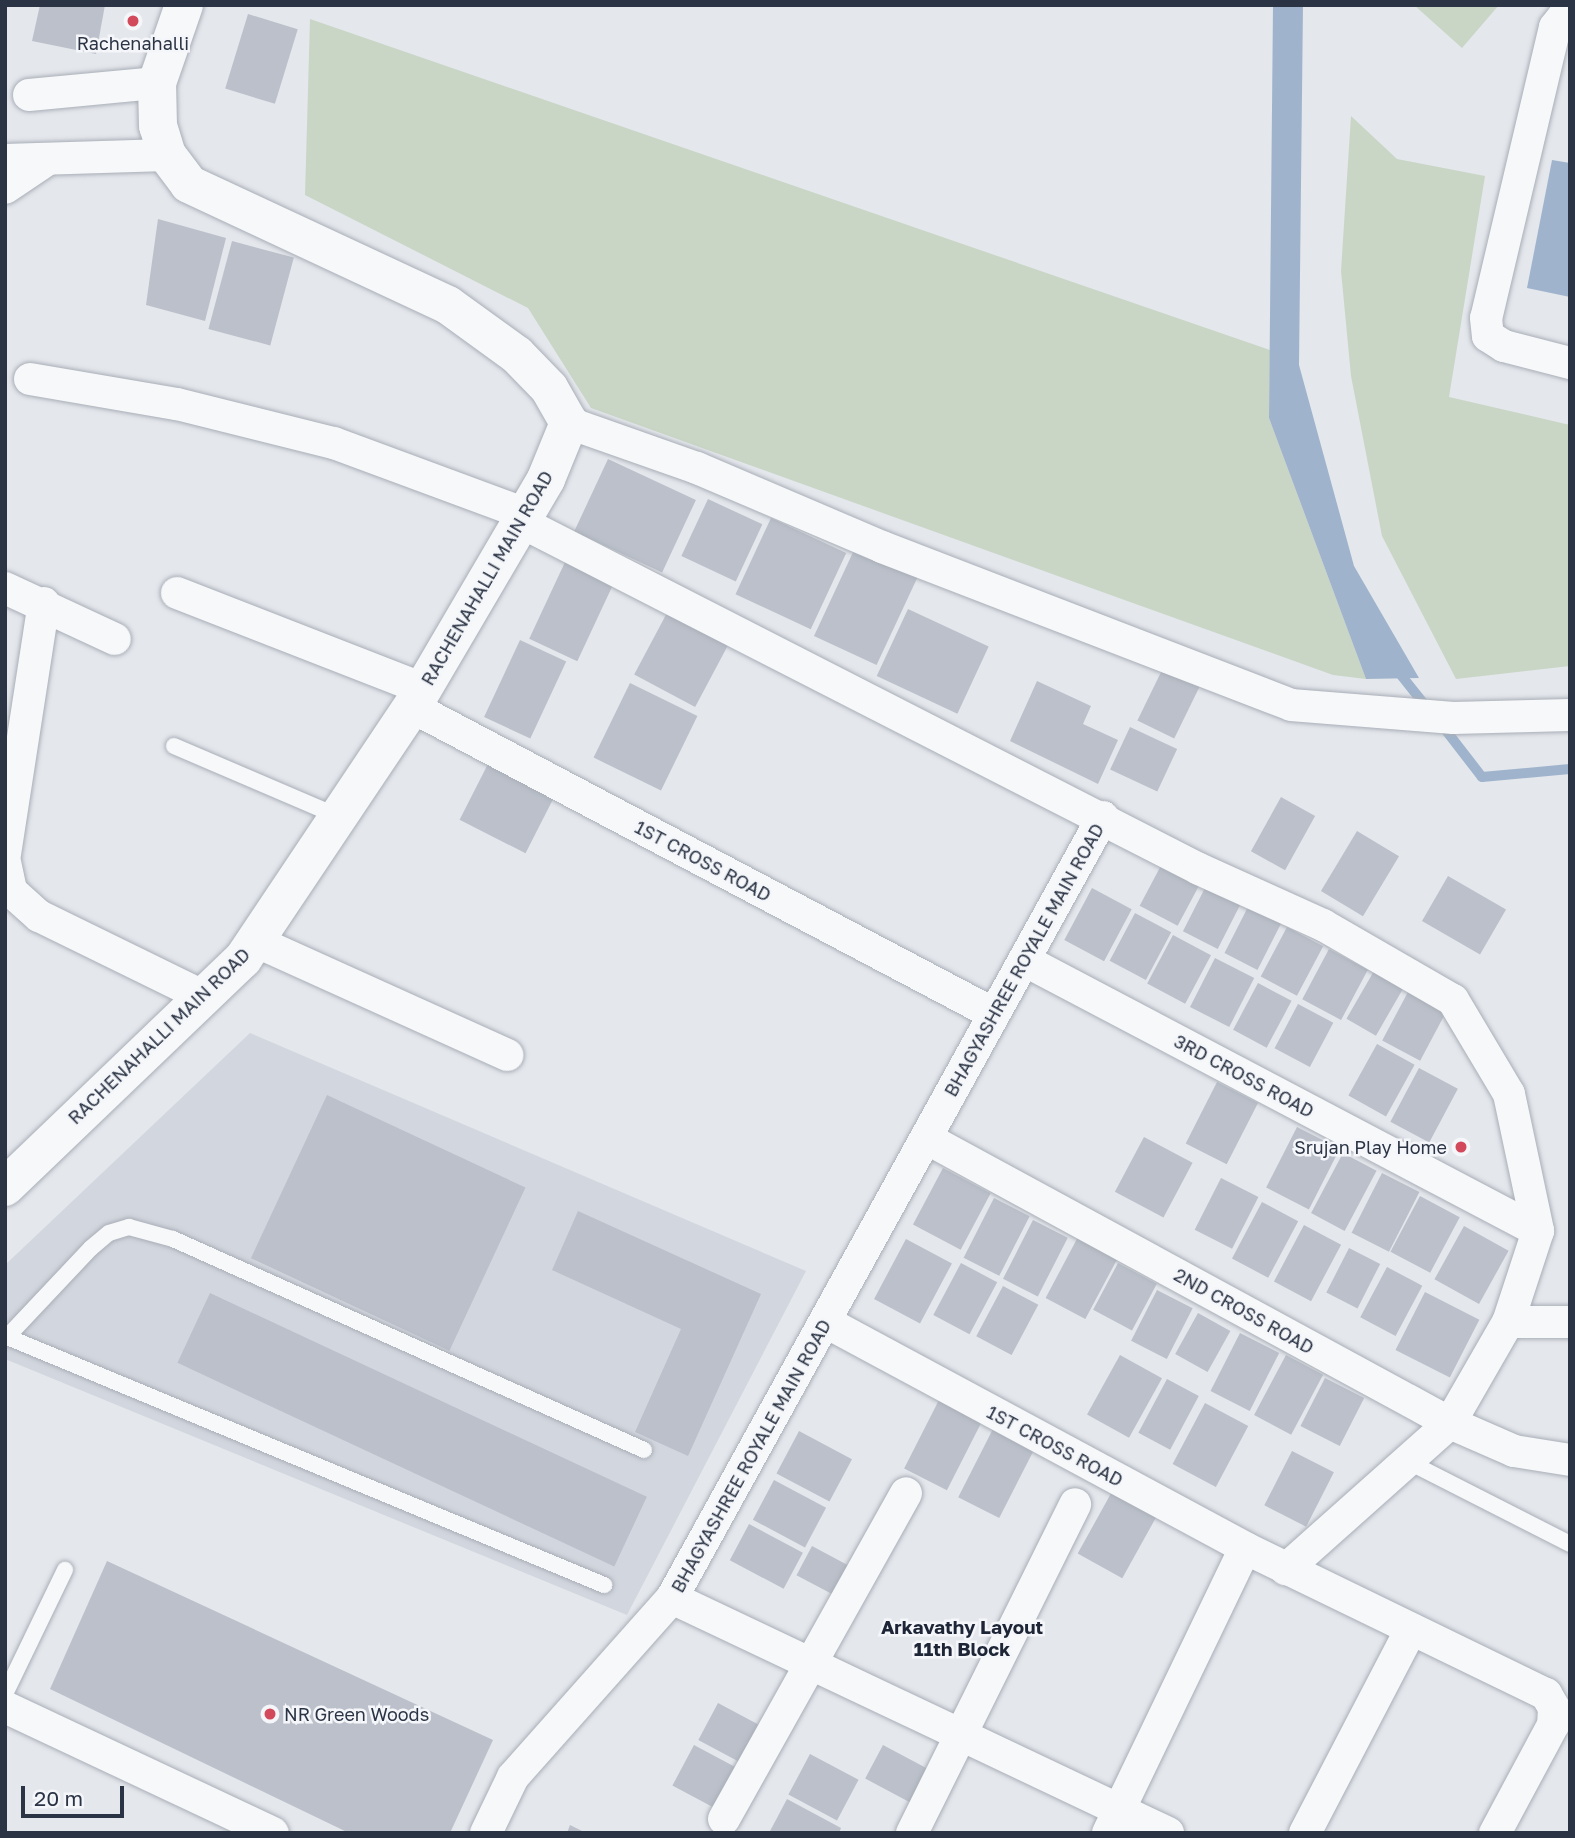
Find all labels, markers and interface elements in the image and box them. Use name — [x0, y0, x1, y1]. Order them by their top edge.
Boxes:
marker: Rachenahalli — [125, 13, 141, 29]
place label: Rachenahalli — [77, 32, 189, 54]
street label: RACHENAHALLI MAIN ROAD — [417, 467, 557, 689]
street label: 1ST CROSS ROAD — [631, 816, 775, 906]
street label: BHAGYASHREE ROYALE MAIN ROAD — [940, 820, 1108, 1100]
street label: RACHENAHALLI MAIN ROAD — [64, 943, 254, 1129]
street label: 3RD CROSS ROAD — [1170, 1030, 1318, 1122]
place label: Srujan Play Home — [1294, 1136, 1447, 1158]
marker: Srujan Play Home — [1453, 1139, 1469, 1155]
street label: 2ND CROSS ROAD — [1170, 1264, 1318, 1358]
street label: BHAGYASHREE ROYALE MAIN ROAD — [667, 1316, 835, 1596]
street label: 1ST CROSS ROAD — [983, 1401, 1127, 1491]
district label: Arkavathy Layout 11th Block — [881, 1616, 1043, 1660]
place label: NR Green Woods — [284, 1703, 429, 1725]
marker: NR Green Woods — [262, 1706, 278, 1722]
scale bar — [24, 1772, 128, 1816]
text: 20 m — [34, 1785, 83, 1811]

